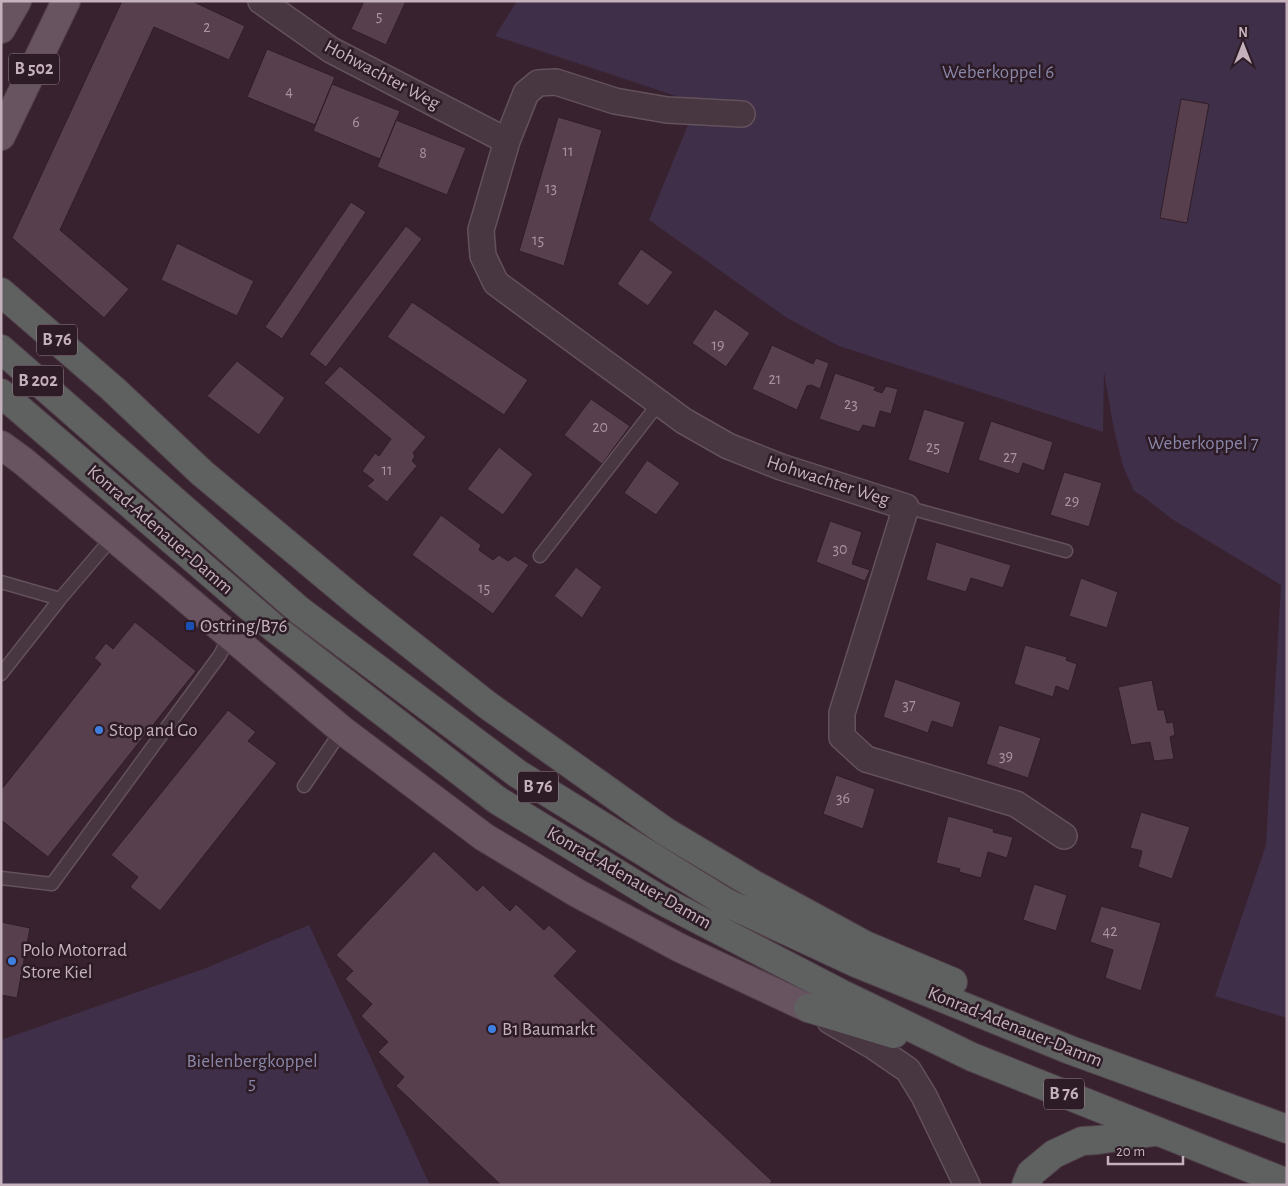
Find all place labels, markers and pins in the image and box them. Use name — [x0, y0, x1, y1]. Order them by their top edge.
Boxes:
place label: Ostring/B76 — [200, 617, 288, 636]
marker: Ostring/B76 — [184, 620, 196, 632]
place label: Stop and Go — [109, 721, 198, 740]
marker: Stop and Go — [93, 724, 105, 736]
place label: Polo Motorrad Store Kiel — [22, 941, 127, 982]
marker: Polo Motorrad Store Kiel — [6, 955, 18, 967]
place label: B1 Baumarkt — [502, 1020, 595, 1039]
marker: B1 Baumarkt — [486, 1023, 498, 1035]

